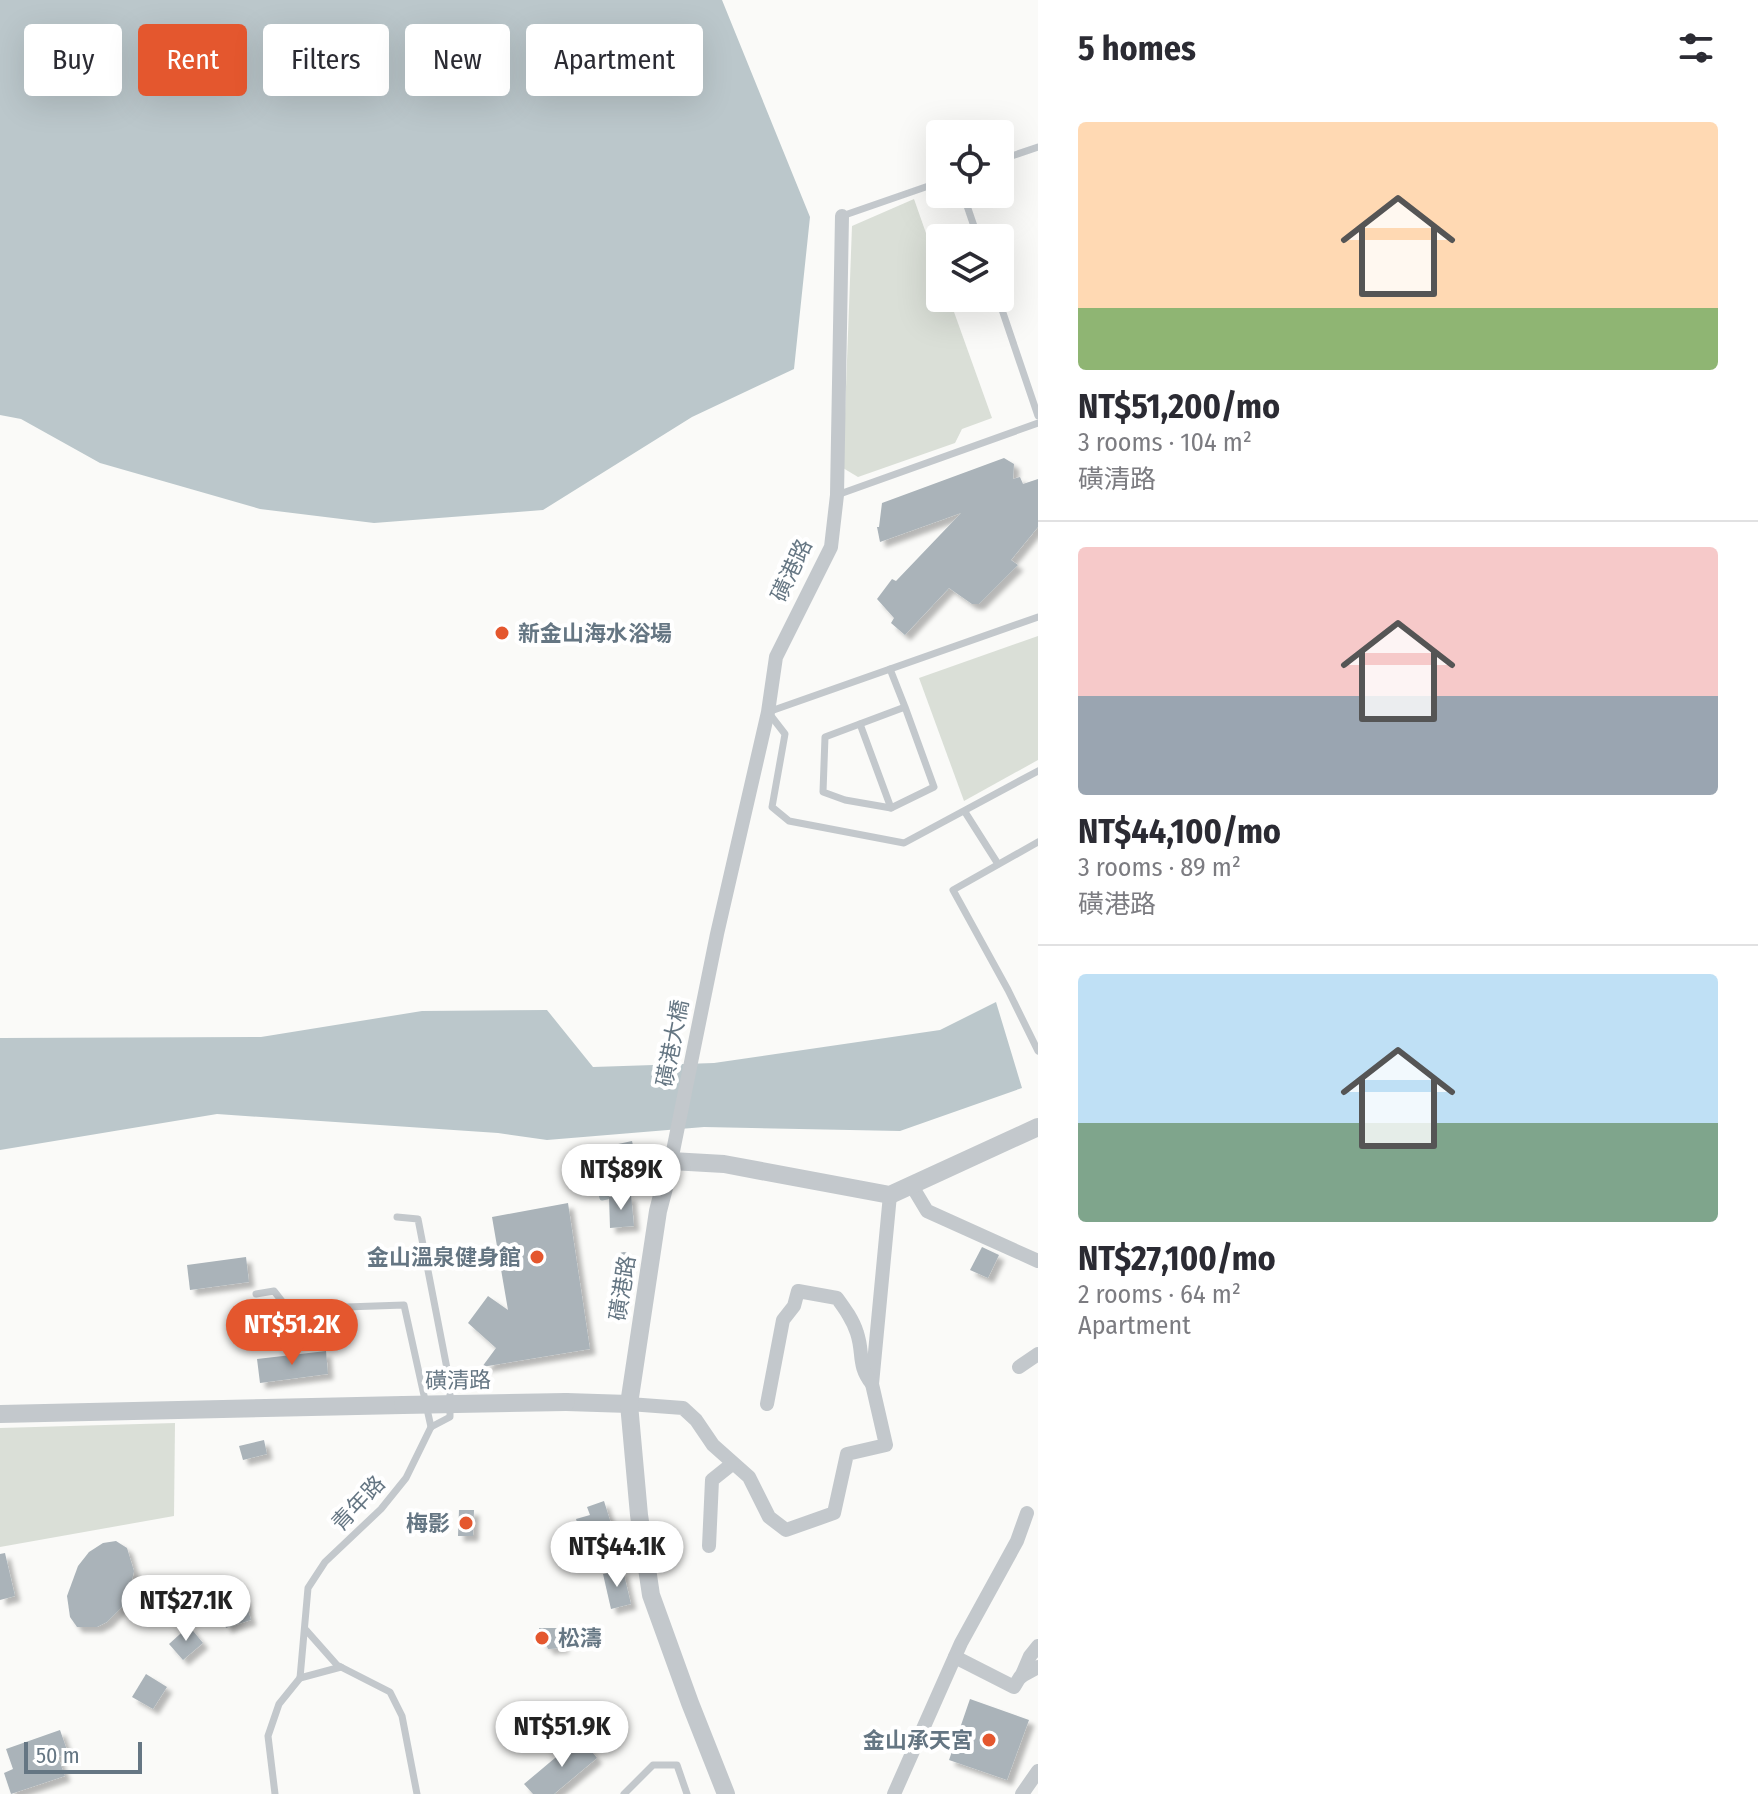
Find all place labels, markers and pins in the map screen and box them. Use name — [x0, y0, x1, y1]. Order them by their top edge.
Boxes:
place label: 新金山海水浴場 — [518, 620, 672, 647]
marker: 新金山海水浴場 — [493, 624, 511, 642]
pin: NT$89K — [556, 1144, 686, 1212]
place label: 金山溫泉健身館 — [367, 1244, 521, 1271]
marker: 金山溫泉健身館 — [528, 1248, 546, 1266]
pin: NT$51.2K — [209, 1299, 375, 1367]
place label: 梅影 — [406, 1510, 450, 1537]
marker: 梅影 — [457, 1514, 475, 1532]
pin: NT$44.1K — [534, 1521, 700, 1589]
pin: NT$27.1K — [103, 1575, 269, 1643]
place label: 松濤 — [558, 1625, 602, 1652]
marker: 松濤 — [533, 1629, 551, 1647]
pin: NT$51.9K — [479, 1701, 645, 1769]
place label: 金山承天宮 — [863, 1727, 973, 1754]
marker: 金山承天宮 — [980, 1731, 998, 1749]

